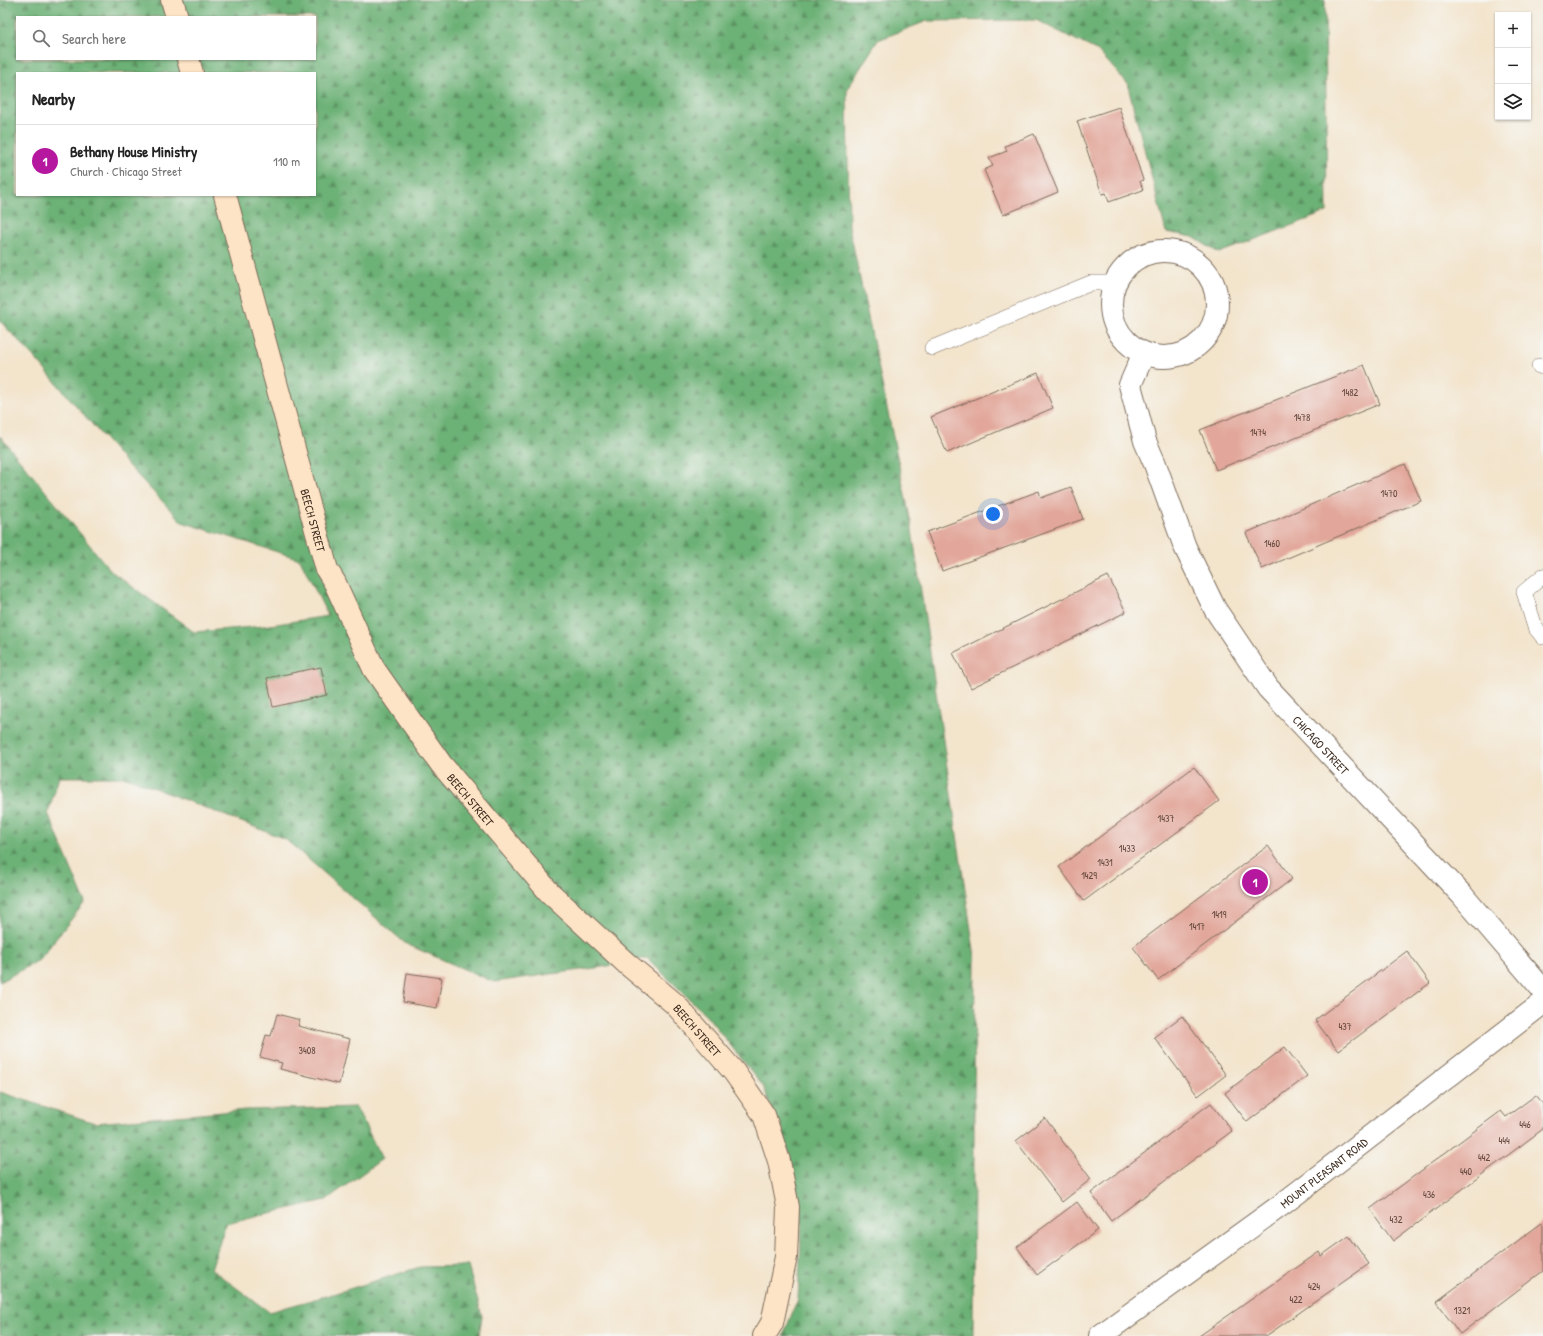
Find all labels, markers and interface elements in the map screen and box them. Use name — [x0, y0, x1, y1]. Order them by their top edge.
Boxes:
map controls — [1495, 12, 1531, 120]
button: + — [1495, 12, 1531, 48]
search box — [16, 16, 316, 60]
icon: search — [30, 27, 52, 49]
text: Search here — [62, 28, 126, 49]
button: − — [1495, 48, 1531, 84]
button: layers — [1495, 84, 1531, 120]
text: Nearby — [32, 87, 75, 110]
text: Bethany House Ministry — [70, 141, 197, 162]
text: 1 — [43, 152, 47, 170]
text: 110 m — [273, 152, 300, 170]
text: Church · Chicago Street — [70, 162, 182, 180]
house number: 1482 — [1342, 386, 1359, 399]
house number: 1478 — [1294, 411, 1310, 424]
house number: 1474 — [1250, 426, 1266, 439]
street label: BEECH STREET — [297, 487, 330, 554]
house number: 1470 — [1381, 487, 1398, 500]
your location — [983, 504, 1003, 524]
house number: 1460 — [1264, 537, 1280, 550]
street label: CHICAGO STREET — [1289, 711, 1353, 778]
street label: BEECH STREET — [444, 769, 498, 830]
house number: 1437 — [1158, 812, 1174, 825]
house number: 1433 — [1119, 842, 1136, 855]
house number: 1431 — [1097, 856, 1113, 869]
pin: 1 — [1242, 867, 1268, 897]
house number: 1429 — [1081, 869, 1097, 882]
house number: 1419 — [1212, 908, 1227, 921]
house number: 1417 — [1189, 920, 1205, 933]
street label: BEECH STREET — [670, 1000, 725, 1060]
house number: 437 — [1338, 1020, 1352, 1033]
house number: 3408 — [298, 1044, 316, 1057]
house number: 446 — [1519, 1118, 1531, 1131]
street label: MOUNT PLEASANT ROAD — [1276, 1133, 1371, 1212]
house number: 444 — [1498, 1134, 1510, 1147]
house number: 442 — [1478, 1151, 1490, 1164]
house number: 440 — [1460, 1165, 1473, 1178]
house number: 436 — [1423, 1188, 1435, 1201]
house number: 432 — [1390, 1213, 1403, 1226]
house number: 424 — [1308, 1280, 1320, 1293]
house number: 422 — [1289, 1293, 1303, 1306]
house number: 1321 — [1454, 1304, 1471, 1317]

